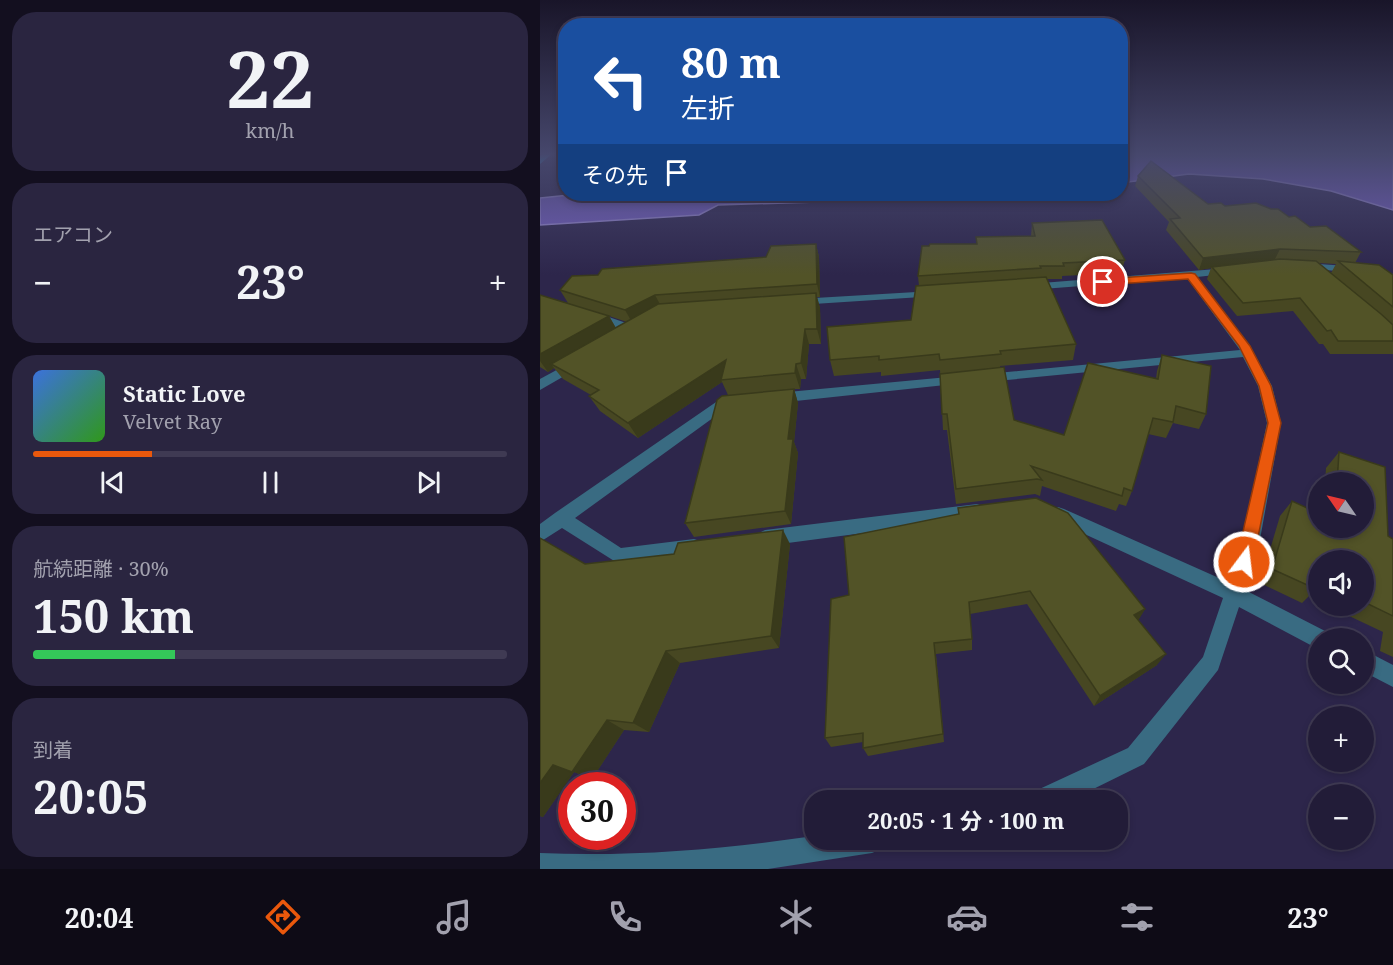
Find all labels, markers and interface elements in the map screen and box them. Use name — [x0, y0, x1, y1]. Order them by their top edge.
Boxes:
text: 22 — [226, 25, 314, 131]
text: 80 m — [681, 33, 781, 90]
icon: left — [582, 42, 660, 120]
text: 左折 — [681, 89, 735, 126]
text: km/h — [245, 117, 295, 144]
icon: arrive — [660, 156, 693, 189]
text: その先 — [582, 159, 648, 189]
text: エアコン — [33, 221, 113, 248]
text: 23° — [236, 251, 305, 312]
pin — [1077, 256, 1128, 307]
text: − — [33, 260, 52, 305]
text: + — [489, 260, 507, 305]
icon: arrive — [1086, 265, 1119, 298]
text: Static Love — [123, 378, 246, 408]
text: Velvet Ray — [123, 408, 222, 435]
icon: previous — [96, 466, 129, 499]
icon: pause — [254, 466, 287, 499]
icon: next — [412, 466, 445, 499]
north arrow — [1308, 472, 1374, 538]
map controls — [1308, 472, 1374, 850]
position arrow — [1212, 530, 1276, 594]
button: sound — [1308, 550, 1374, 616]
text: 航続距離 · 30% — [33, 555, 169, 582]
text: 150 km — [33, 585, 194, 646]
button: search — [1308, 628, 1374, 694]
button: + — [1308, 706, 1374, 772]
text: 到着 — [33, 736, 73, 763]
text: 20:05 — [33, 766, 148, 827]
speed limit sign: 30 — [558, 772, 636, 850]
button: − — [1308, 784, 1374, 850]
text: 20:05 · 1 分 · 100 m — [867, 805, 1065, 835]
icon: directions — [262, 896, 304, 938]
icon: music — [433, 896, 475, 938]
icon: phone — [604, 896, 646, 938]
icon: climate — [775, 896, 817, 938]
icon: car — [946, 896, 988, 938]
icon: filters — [1116, 896, 1158, 938]
text: 20:04 — [64, 899, 134, 936]
text: 23° — [1287, 899, 1329, 936]

